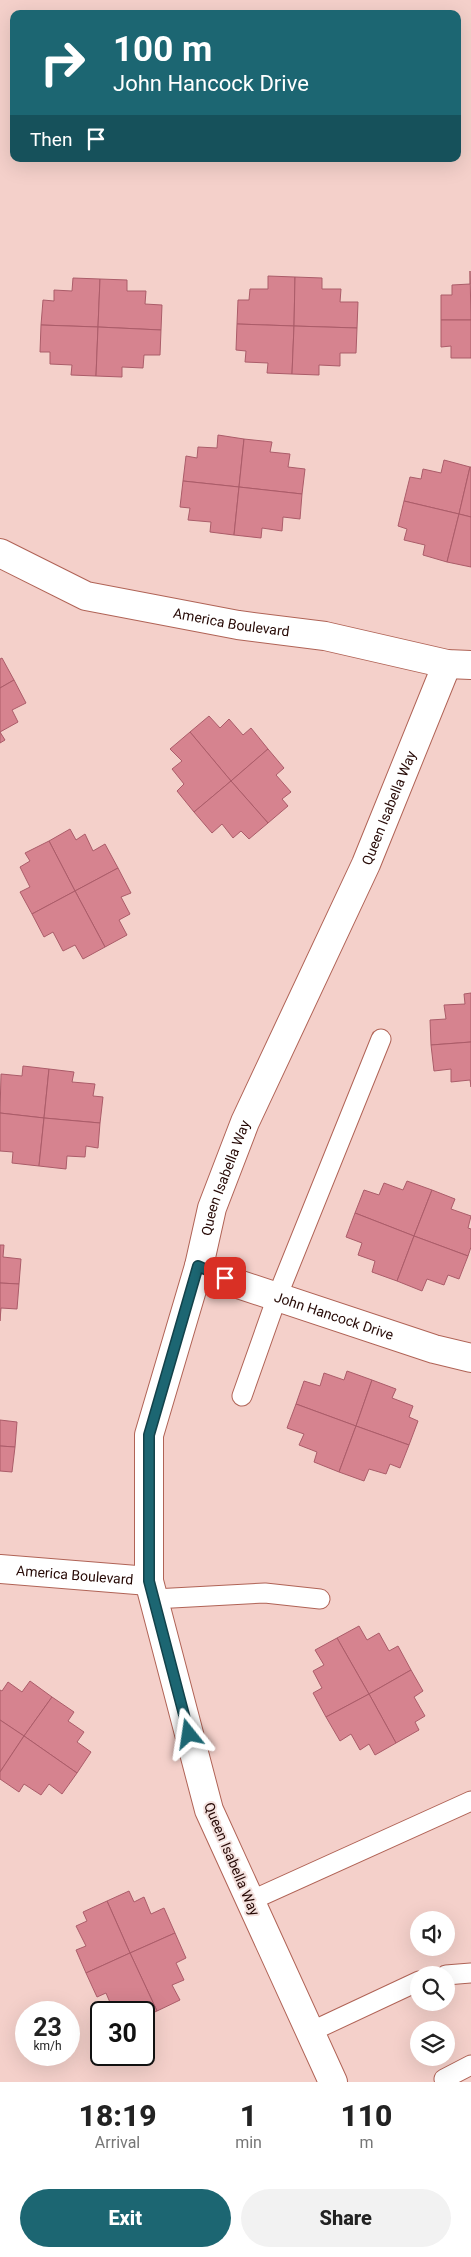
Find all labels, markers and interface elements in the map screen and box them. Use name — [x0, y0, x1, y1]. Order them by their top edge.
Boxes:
text: 100 m — [113, 29, 212, 70]
icon: right — [30, 30, 95, 95]
text: John Hancock Drive — [113, 71, 309, 96]
icon: arrive — [82, 125, 110, 153]
text: Then — [30, 128, 72, 151]
street label: America Boulevard — [172, 605, 290, 639]
street label: Queen Isabella Way — [358, 748, 419, 867]
street label: Queen Isabella Way — [198, 1117, 253, 1237]
pin — [204, 1257, 246, 1299]
icon: arrive — [211, 1264, 239, 1292]
street label: John Hancock Drive — [272, 1289, 396, 1343]
street label: America Boulevard — [16, 1562, 134, 1588]
position arrow — [162, 1707, 214, 1759]
street label: Queen Isabella Way — [201, 1800, 263, 1918]
map controls — [410, 1911, 455, 2066]
button: sound — [410, 1911, 455, 1956]
button: search — [410, 1966, 455, 2011]
speed limit sign: 30 — [90, 2001, 155, 2066]
text: 23 — [33, 2013, 62, 2042]
button: layers — [410, 2021, 455, 2066]
text: km/h — [33, 2039, 62, 2053]
text: 18:19 — [79, 2098, 157, 2133]
text: 1 — [240, 2098, 257, 2133]
text: 110 — [340, 2098, 392, 2133]
text: Arrival — [95, 2133, 140, 2152]
text: min — [235, 2133, 262, 2152]
text: m — [359, 2133, 373, 2152]
button: Exit — [20, 2189, 231, 2247]
button: Share — [241, 2189, 451, 2247]

